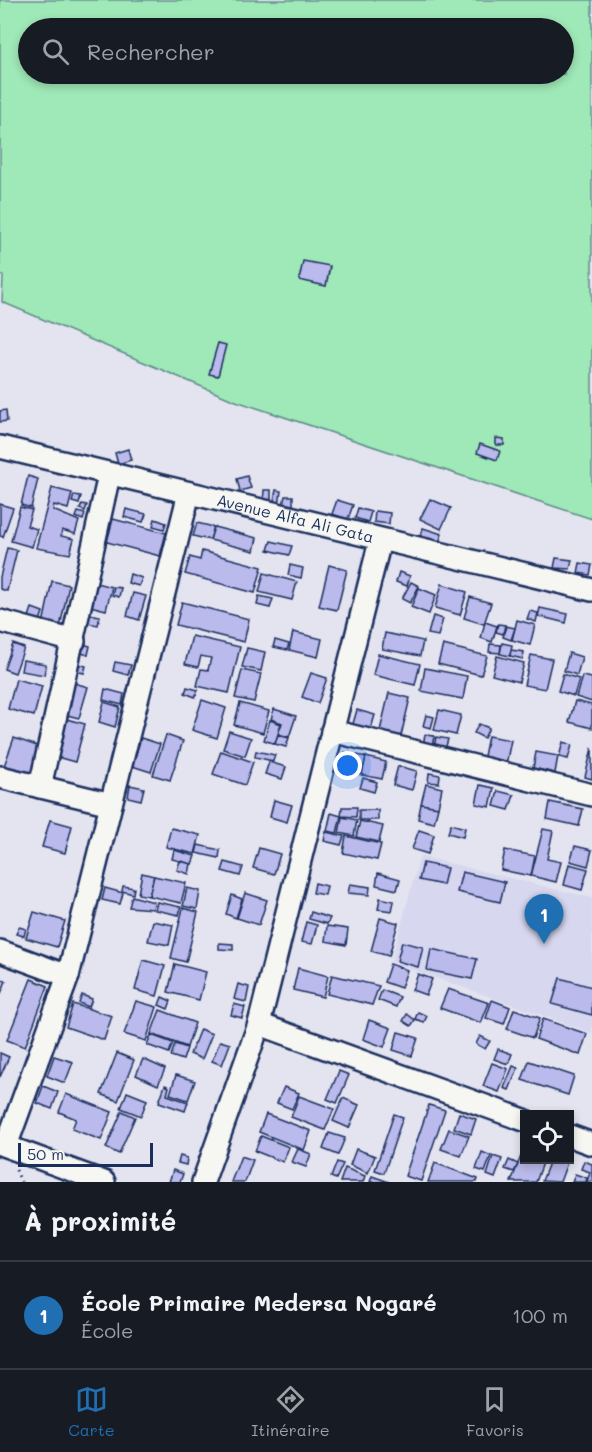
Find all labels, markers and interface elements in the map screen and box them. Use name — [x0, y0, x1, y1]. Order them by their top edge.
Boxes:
search box — [18, 18, 574, 84]
icon: search — [39, 35, 72, 68]
text: Rechercher — [87, 37, 215, 66]
street label: Avenue Alfa Ali Gata — [215, 489, 376, 547]
your location — [333, 751, 362, 780]
pin: 1 — [524, 894, 564, 944]
map controls — [520, 1110, 574, 1164]
button: locate — [520, 1110, 574, 1164]
scale bar — [18, 1140, 153, 1168]
text: 50 m — [27, 1143, 64, 1164]
text: À proximité — [24, 1204, 176, 1238]
text: École Primaire Medersa Nogaré — [81, 1288, 437, 1317]
text: 1 — [39, 1302, 48, 1328]
text: 100 m — [512, 1302, 568, 1328]
text: École — [81, 1317, 133, 1343]
tab: Carte — [68, 1383, 115, 1440]
tab: Itinéraire — [251, 1383, 330, 1440]
tab: Favoris — [466, 1383, 524, 1440]

